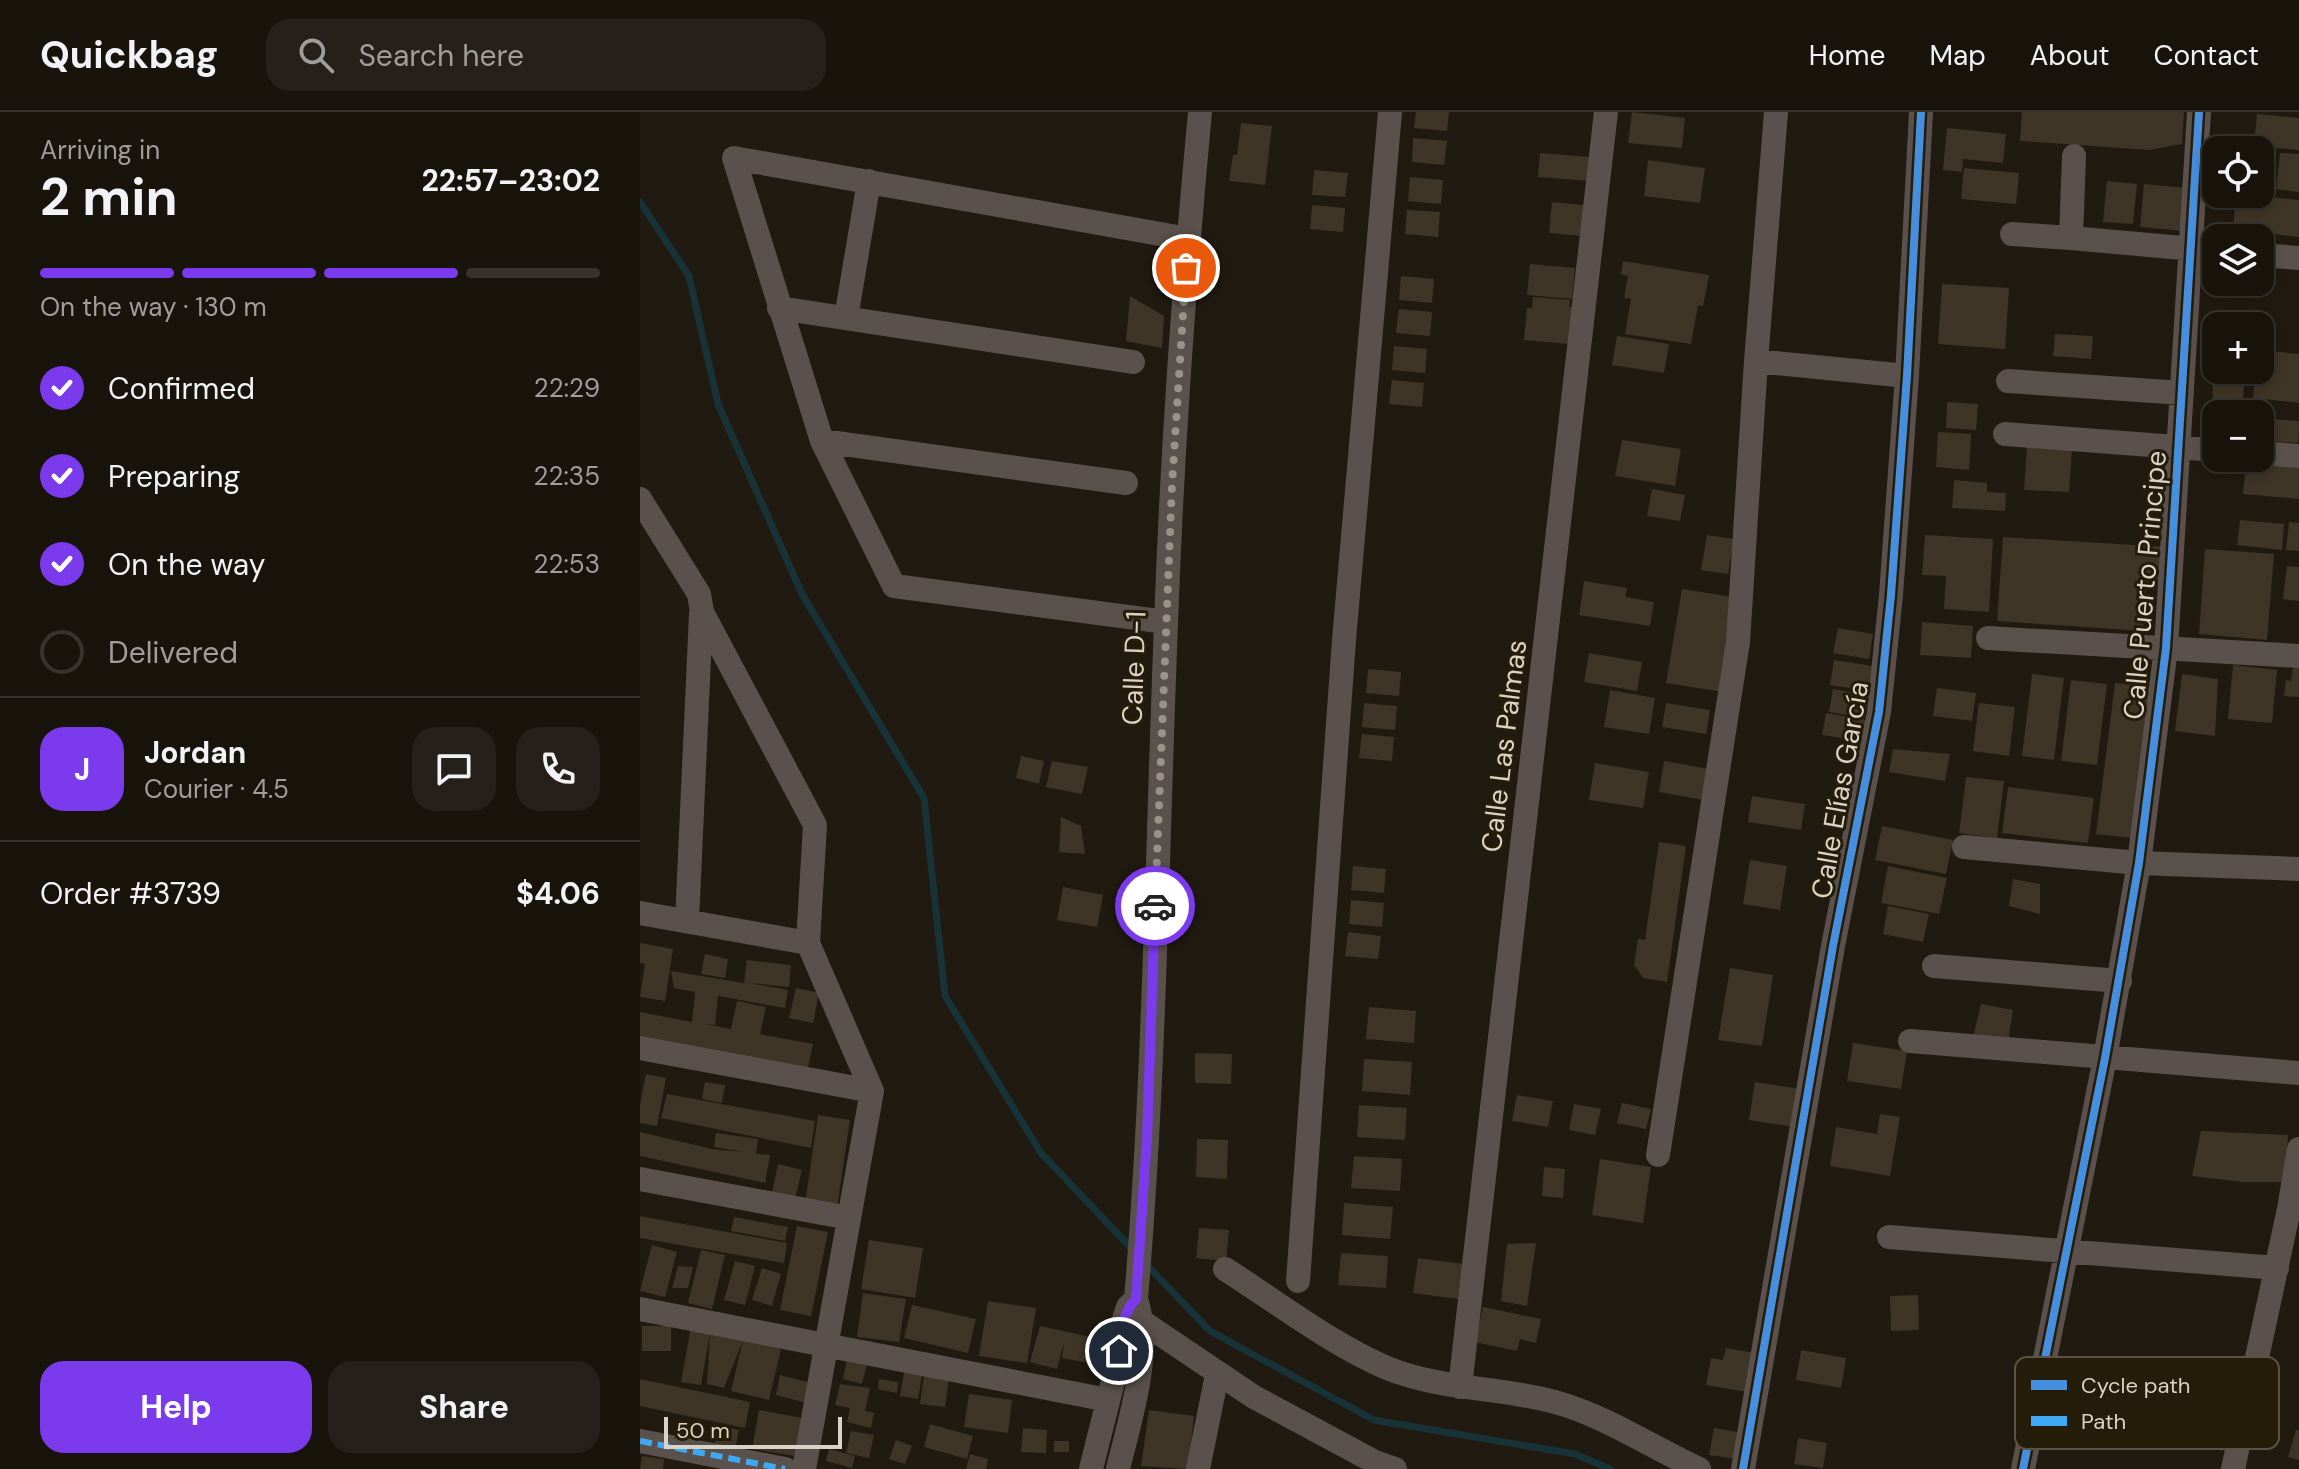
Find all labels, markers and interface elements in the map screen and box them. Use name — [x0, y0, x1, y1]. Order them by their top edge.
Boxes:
search box — [266, 19, 826, 91]
text: Quickbag — [40, 30, 218, 80]
icon: search — [294, 33, 338, 77]
text: Search here — [358, 36, 524, 75]
text: Home — [1809, 37, 1885, 74]
text: Map — [1929, 37, 1986, 74]
text: About — [2030, 37, 2109, 74]
text: Contact — [2153, 37, 2259, 74]
text: Arriving in — [40, 133, 160, 167]
map controls — [2202, 136, 2274, 472]
button: locate — [2202, 136, 2274, 208]
text: 22:57–23:02 — [421, 161, 600, 200]
text: 2 min — [40, 163, 178, 231]
button: layers — [2202, 224, 2274, 296]
pin — [1152, 234, 1220, 302]
icon: bag — [1164, 246, 1208, 290]
text: On the way · 130 m — [40, 290, 267, 324]
button: + — [2202, 312, 2274, 384]
icon: check — [40, 366, 84, 410]
text: Confirmed — [108, 369, 255, 408]
text: 22:29 — [534, 371, 600, 405]
button: − — [2202, 400, 2274, 472]
street label: Calle Puerto Principe — [2115, 449, 2175, 721]
icon: check — [40, 454, 84, 498]
text: Preparing — [108, 457, 240, 496]
text: 22:35 — [534, 459, 600, 493]
icon: check — [40, 542, 84, 586]
text: On the way — [108, 545, 265, 584]
text: 22:53 — [534, 547, 600, 581]
street label: Calle D-1 — [1114, 610, 1154, 726]
text: Delivered — [108, 633, 238, 672]
street label: Calle Las Palmas — [1473, 638, 1535, 854]
street label: Calle Elías García — [1803, 678, 1877, 902]
button: chat — [412, 727, 496, 811]
button: phone — [516, 727, 600, 811]
text: Jordan — [144, 733, 246, 772]
text: J — [74, 750, 90, 789]
text: Courier · 4.5 — [144, 772, 289, 806]
courier — [1115, 866, 1195, 946]
text: Order #3739 — [40, 874, 221, 913]
text: $4.06 — [516, 874, 600, 913]
icon: car — [1133, 884, 1177, 928]
pin — [1085, 1317, 1153, 1385]
icon: home — [1097, 1329, 1141, 1373]
legend — [2015, 1357, 2279, 1449]
button: Help — [40, 1361, 312, 1453]
button: Share — [328, 1361, 600, 1453]
text: Cycle path — [2081, 1371, 2191, 1400]
text: Path — [2081, 1407, 2126, 1436]
scale bar — [664, 1413, 842, 1449]
text: 50 m — [676, 1416, 730, 1445]

